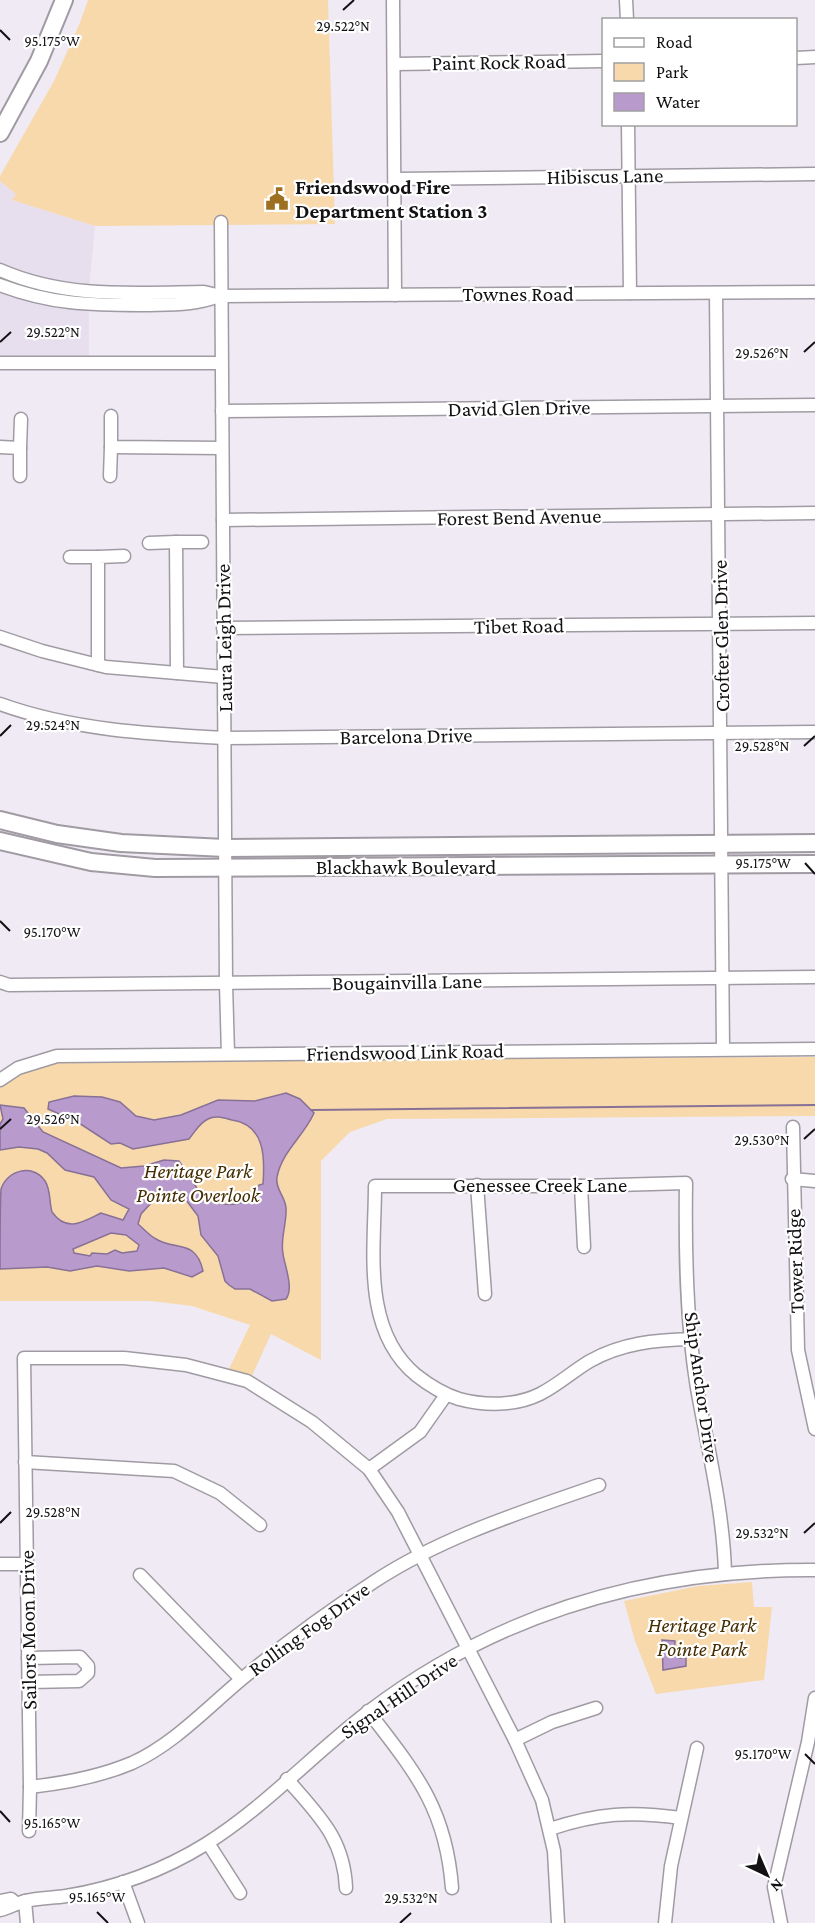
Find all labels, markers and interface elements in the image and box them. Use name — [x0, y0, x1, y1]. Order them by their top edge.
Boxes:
text: 29.522°N — [316, 18, 370, 34]
legend — [602, 18, 797, 126]
text: Road — [656, 32, 693, 52]
text: 95.175°W — [24, 33, 80, 49]
street label: Paint Rock Road — [432, 49, 566, 75]
text: Park — [656, 62, 688, 82]
text: Water — [656, 92, 701, 112]
street label: Hibiscus Lane — [547, 163, 663, 189]
place label: Friendswood Fire Department Station 3 — [295, 175, 487, 223]
public building icon: Friendswood Fire Department Station 3 — [264, 186, 290, 212]
street label: Townes Road — [462, 282, 574, 306]
text: 29.522°N — [26, 324, 80, 340]
text: 29.526°N — [735, 345, 789, 361]
street label: David Glen Drive — [447, 395, 591, 421]
street label: Forest Bend Avenue — [437, 504, 601, 530]
street label: Crofter Glen Drive — [708, 560, 734, 712]
street label: Laura Leigh Drive — [211, 564, 237, 712]
street label: Tibet Road — [474, 613, 564, 639]
text: 29.524°N — [26, 717, 80, 733]
street label: Barcelona Drive — [339, 723, 473, 749]
text: 29.528°N — [735, 738, 790, 754]
street label: Blackhawk Boulevard — [316, 855, 496, 879]
text: 95.175°W — [735, 855, 791, 871]
text: 95.170°W — [23, 924, 81, 940]
street label: Bougainvilla Lane — [332, 969, 482, 995]
street label: Friendswood Link Road — [306, 1038, 504, 1066]
text: 29.526°N — [26, 1111, 80, 1127]
text: 29.530°N — [734, 1132, 790, 1148]
park label: Heritage Park Pointe Overlook — [136, 1159, 261, 1207]
street label: Genessee Creek Lane — [453, 1173, 627, 1197]
street label: Tower Ridge — [781, 1208, 809, 1314]
street label: Ship Anchor Drive — [680, 1310, 724, 1464]
text: 29.528°N — [26, 1504, 81, 1520]
text: 29.532°N — [735, 1525, 789, 1541]
street label: Sailors Moon Drive — [15, 1550, 41, 1710]
street label: Rolling Fog Drive — [244, 1577, 374, 1681]
park label: Heritage Park Pointe Park — [648, 1613, 757, 1661]
street label: Signal Hill Drive — [336, 1648, 462, 1744]
text: 95.170°W — [734, 1746, 792, 1762]
text: 95.165°W — [24, 1815, 80, 1831]
north arrow — [737, 1845, 797, 1905]
text: N — [767, 1876, 787, 1895]
text: 95.165°W — [69, 1889, 125, 1905]
text: 29.532°N — [384, 1890, 438, 1906]

